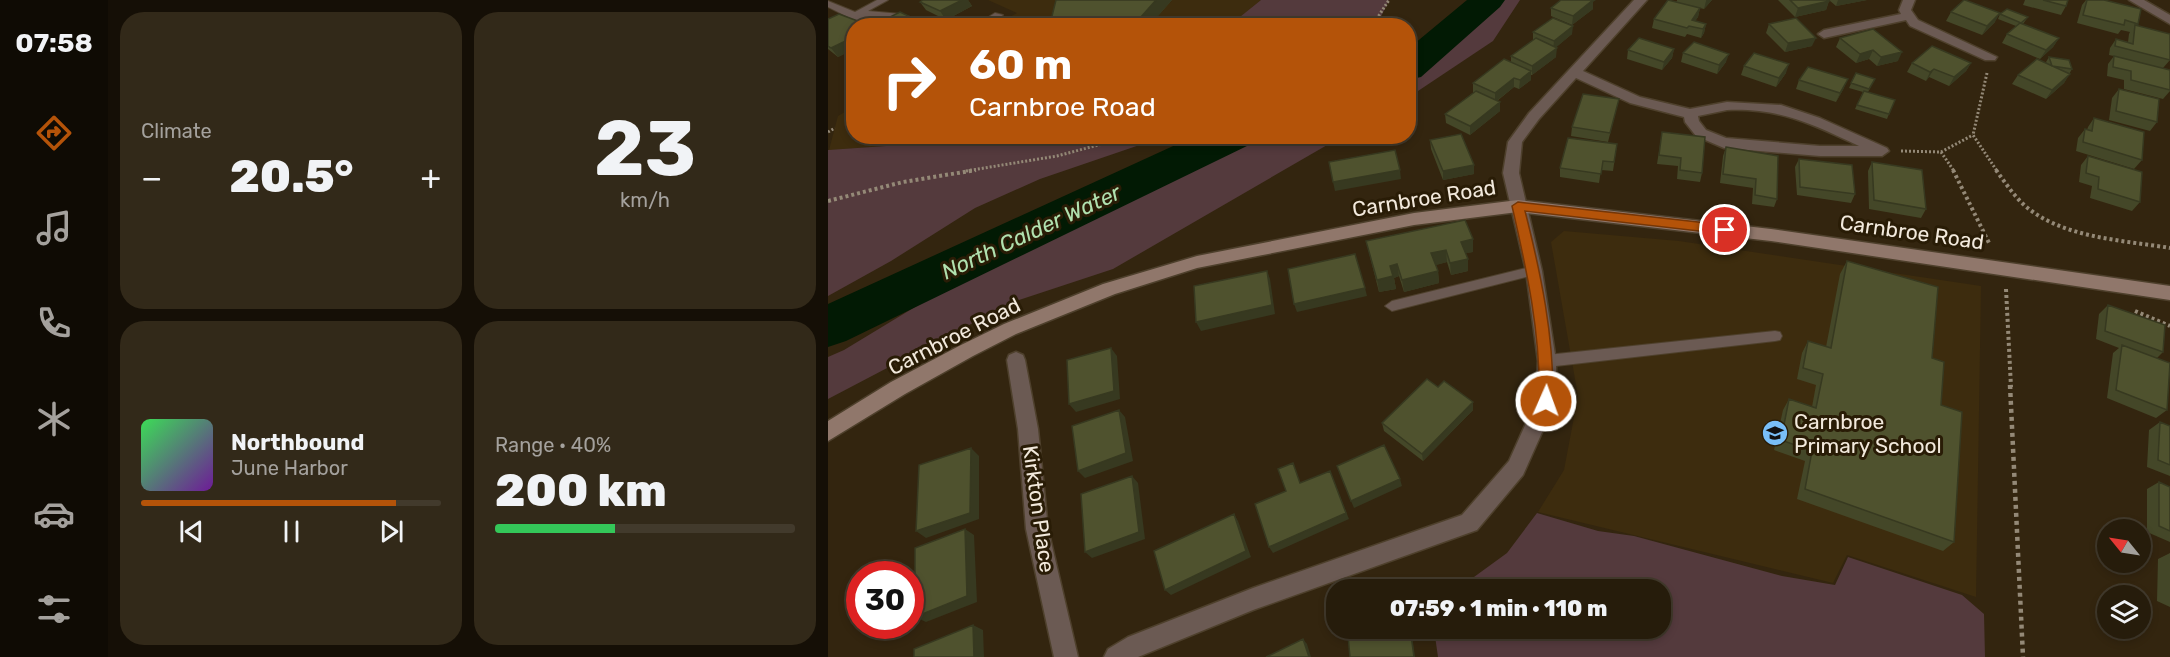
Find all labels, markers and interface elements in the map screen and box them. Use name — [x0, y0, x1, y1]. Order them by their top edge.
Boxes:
text: 07:58 — [15, 27, 93, 59]
text: 60 m — [969, 40, 1072, 90]
icon: right — [870, 42, 948, 120]
text: Carnbroe Road — [969, 91, 1156, 123]
text: 23 — [594, 102, 696, 195]
icon: directions — [33, 112, 75, 154]
text: Climate — [141, 119, 212, 143]
text: 20.5° — [229, 150, 354, 203]
text: − — [141, 158, 162, 197]
text: + — [420, 158, 441, 197]
street label: Carnbroe Road — [1350, 174, 1498, 222]
water label: North Calder Water — [937, 178, 1126, 285]
text: km/h — [620, 188, 670, 212]
pin — [1699, 204, 1750, 255]
icon: music — [33, 207, 75, 249]
street label: Carnbroe Road — [1838, 210, 1986, 254]
icon: arrive — [1708, 213, 1741, 246]
street label: Carnbroe Road — [884, 292, 1024, 380]
icon: phone — [33, 302, 75, 344]
position arrow — [1514, 369, 1578, 433]
icon: climate — [33, 398, 75, 440]
place label: Carnbroe Primary School — [1794, 409, 1942, 458]
school or university icon: Carnbroe Primary School — [1760, 418, 1790, 448]
text: Northbound — [231, 429, 364, 456]
text: Range · 40% — [495, 433, 611, 457]
street label: Kirkton Place — [1018, 444, 1060, 574]
text: June Harbor — [231, 456, 348, 480]
text: 200 km — [495, 464, 667, 517]
icon: car — [33, 493, 75, 535]
icon: previous — [175, 515, 208, 548]
icon: pause — [275, 515, 308, 548]
icon: next — [375, 515, 408, 548]
north arrow — [2097, 519, 2151, 573]
map controls — [2097, 519, 2151, 639]
speed limit sign: 30 — [846, 561, 924, 639]
button: layers — [2097, 585, 2151, 639]
icon: filters — [33, 588, 75, 630]
text: 07:59 · 1 min · 110 m — [1390, 595, 1607, 622]

